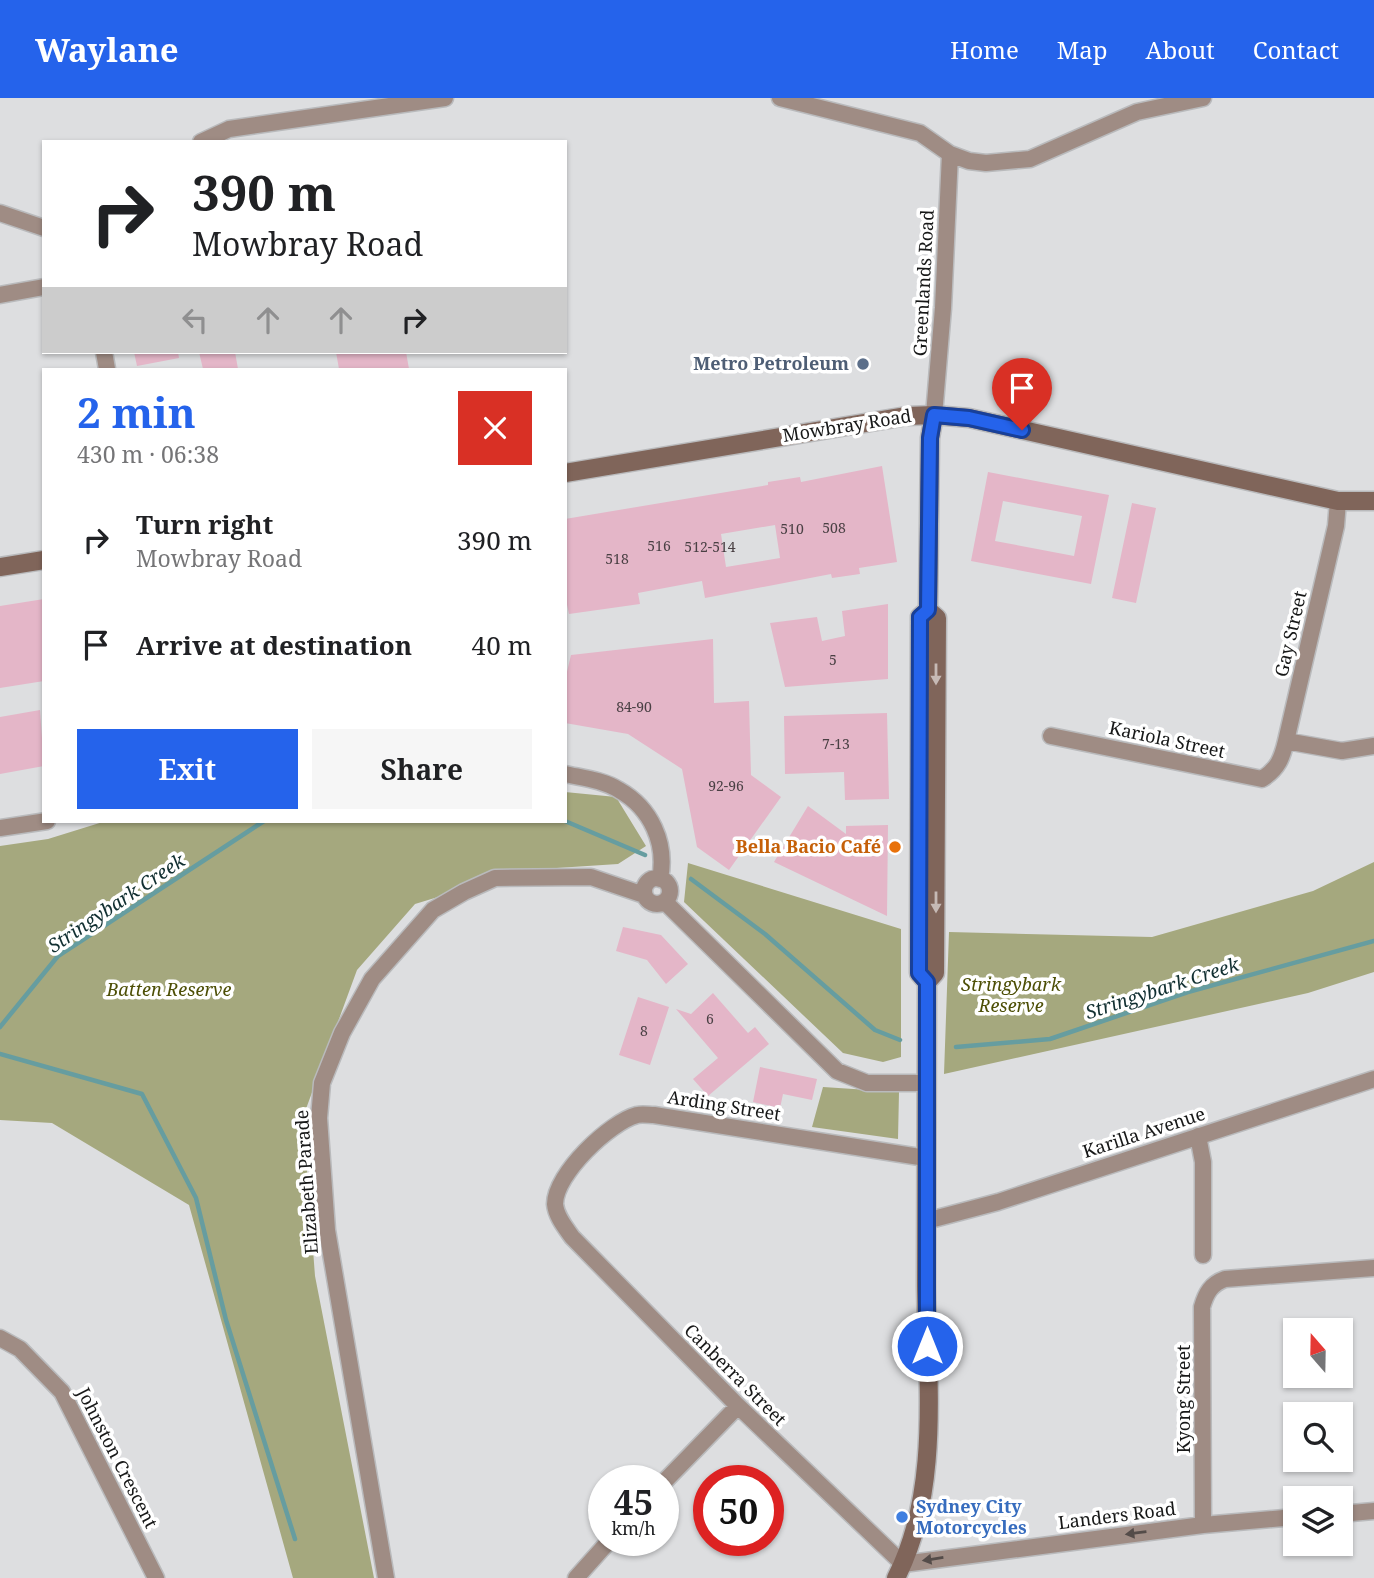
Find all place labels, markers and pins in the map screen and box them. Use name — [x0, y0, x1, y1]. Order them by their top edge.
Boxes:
place label: Metro Petroleum — [693, 351, 849, 375]
marker: Metro Petroleum — [855, 356, 871, 372]
pin — [992, 358, 1052, 430]
place label: Bella Bacio Café — [736, 834, 881, 858]
marker: Bella Bacio Café — [887, 839, 903, 855]
place label: Sydney City Motorcycles — [916, 1494, 1027, 1539]
marker: Sydney City Motorcycles — [894, 1509, 910, 1525]

